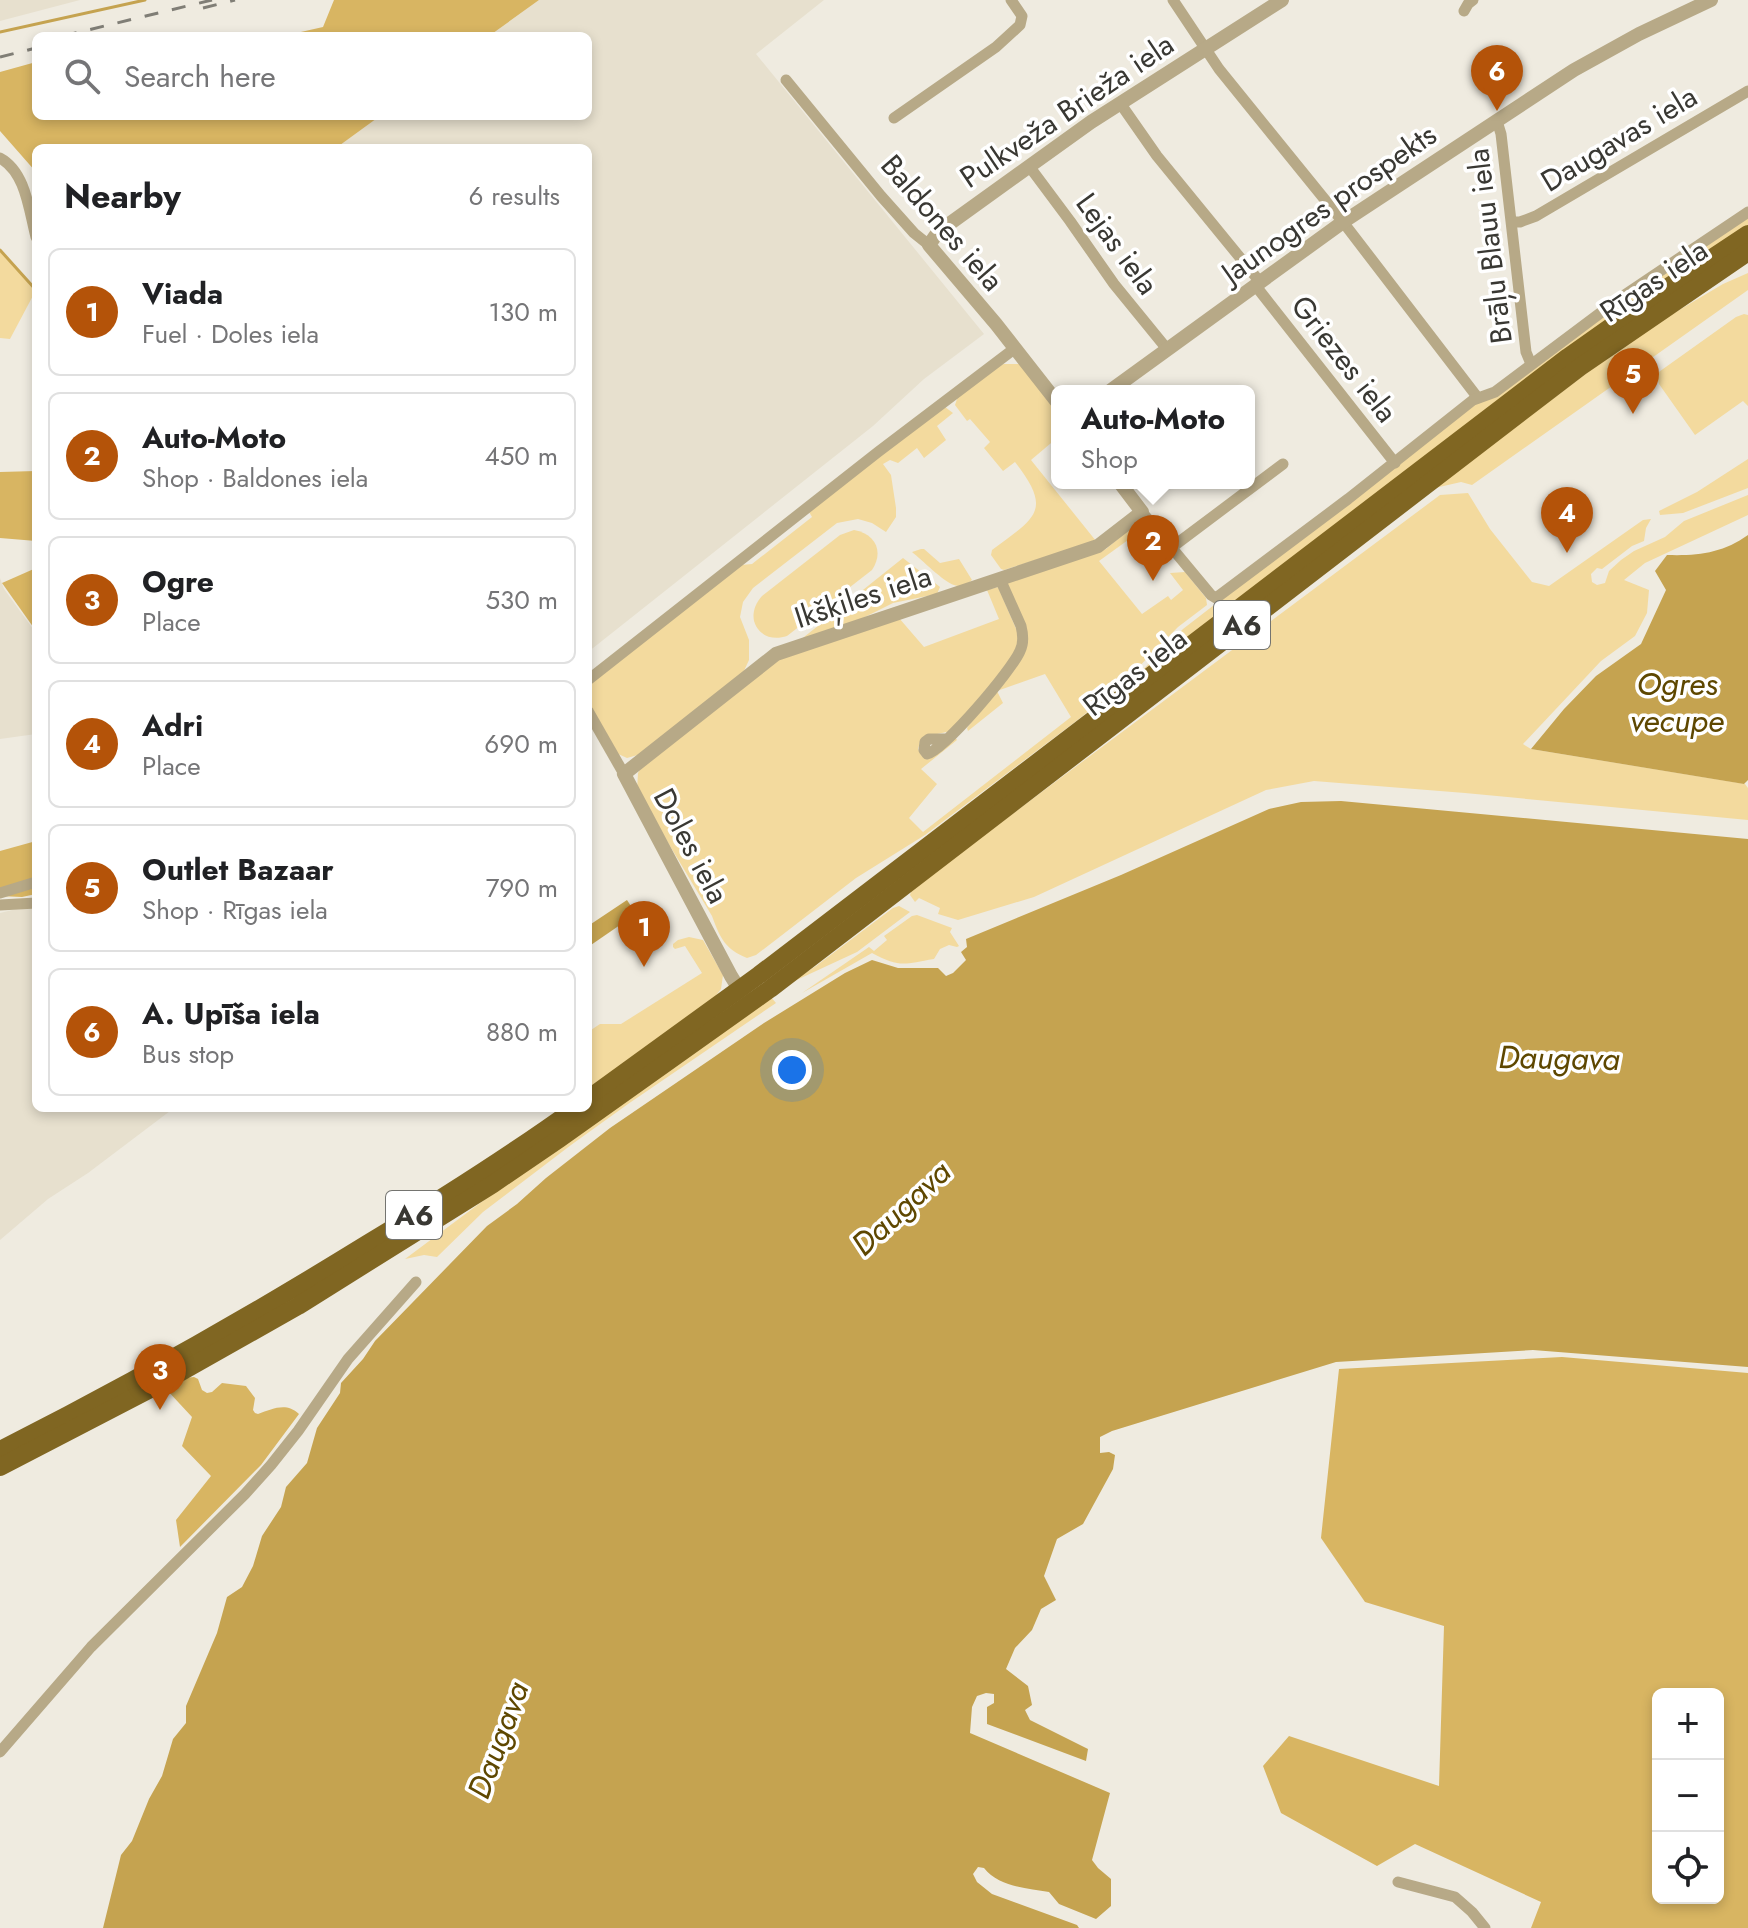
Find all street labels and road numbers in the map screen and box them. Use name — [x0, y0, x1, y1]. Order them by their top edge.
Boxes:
street label: Pulkveža Brieža iela — [951, 23, 1182, 198]
street label: Daugavas iela — [1533, 75, 1705, 202]
street label: Jaunogres prospekts — [1209, 113, 1445, 296]
street label: Baldones iela — [871, 145, 1014, 300]
street label: Brāļu Blauu iela — [1456, 146, 1523, 346]
street label: Lejas iela — [1066, 184, 1169, 303]
street label: Rīgas iela — [1591, 229, 1716, 332]
street label: Griezes iela — [1281, 286, 1408, 431]
street label: Ikšķiles iela — [789, 554, 937, 639]
road number: A6 — [1214, 601, 1270, 649]
street label: Rīgas iela — [1073, 617, 1196, 726]
street label: Doles iela — [643, 781, 740, 911]
road number: A6 — [386, 1191, 442, 1239]

